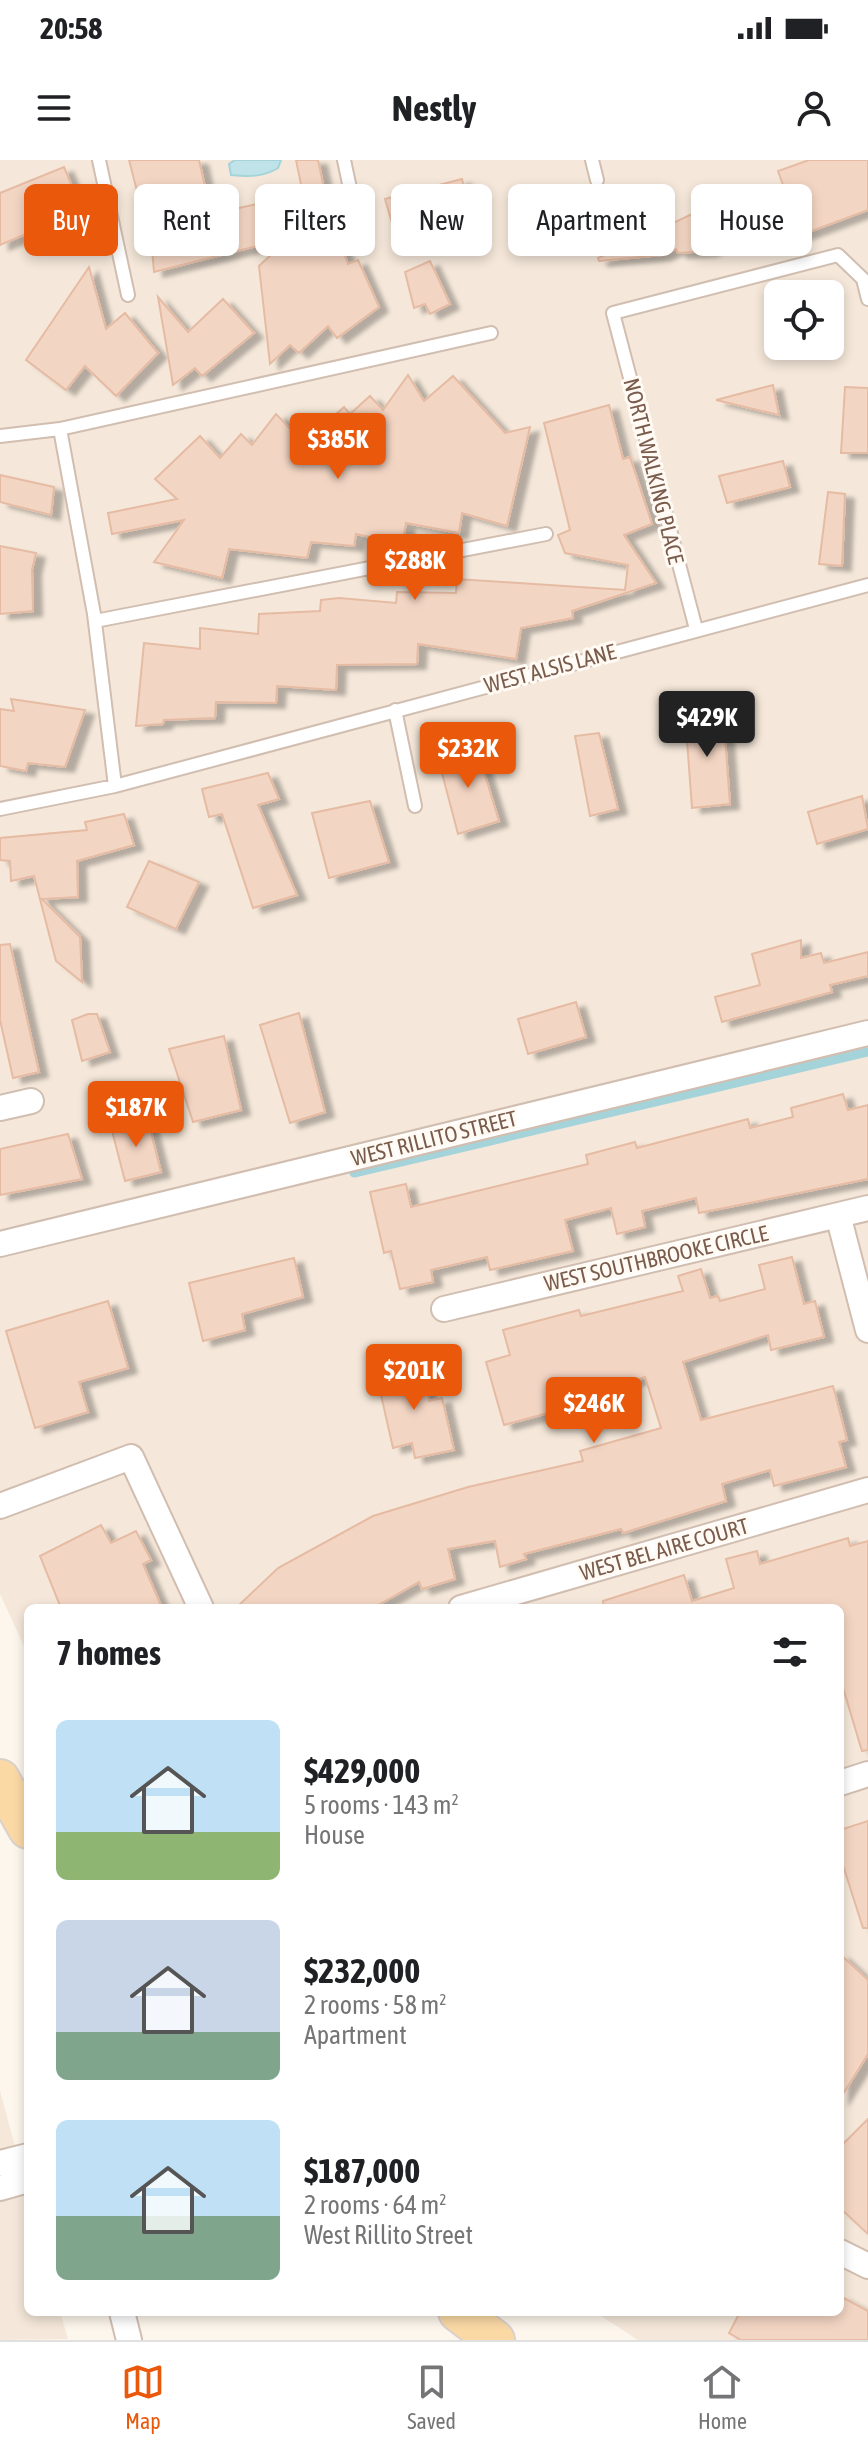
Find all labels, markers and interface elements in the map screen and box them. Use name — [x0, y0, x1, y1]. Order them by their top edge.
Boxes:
text: 20:58 — [40, 11, 102, 45]
icon: menu — [32, 86, 76, 130]
icon: person — [792, 86, 836, 130]
text: Nestly — [392, 87, 476, 129]
chip: Buy — [24, 184, 118, 256]
chip: Rent — [134, 184, 239, 256]
chip: Filters — [255, 184, 375, 256]
chip: New — [391, 184, 492, 256]
chip: Apartment — [508, 184, 675, 256]
chip: House — [691, 184, 812, 256]
map controls — [764, 280, 844, 360]
button: locate — [764, 280, 844, 360]
street label: NORTH WALKING PLACE — [618, 375, 690, 567]
pin: $385K — [282, 413, 394, 481]
text: $385K — [308, 424, 368, 454]
pin: $288K — [359, 534, 471, 602]
text: $288K — [385, 545, 445, 575]
street label: WEST ALSIS LANE — [481, 638, 619, 698]
pin: $429K — [651, 691, 763, 759]
text: $429K — [677, 702, 737, 732]
pin: $232K — [412, 722, 524, 790]
text: $232K — [438, 733, 498, 763]
pin: $187K — [80, 1081, 192, 1149]
text: $187K — [106, 1092, 166, 1122]
street label: WEST RILLITO STREET — [348, 1105, 520, 1171]
street label: WEST SOUTHBROOKE CIRCLE — [542, 1219, 771, 1296]
pin: $201K — [358, 1344, 470, 1412]
text: $201K — [384, 1355, 444, 1385]
pin: $246K — [538, 1377, 650, 1445]
text: $246K — [564, 1388, 624, 1418]
street label: WEST BEL AIRE COURT — [577, 1512, 752, 1586]
icon: filters — [768, 1630, 812, 1674]
text: 7 homes — [56, 1633, 161, 1672]
text: $429,000 — [304, 1751, 420, 1790]
icon: home — [120, 1752, 216, 1848]
text: 5 rooms · 143 m² — [304, 1790, 459, 1820]
text: House — [304, 1820, 365, 1850]
text: $232,000 — [304, 1951, 420, 1990]
icon: home — [120, 1952, 216, 2048]
text: 2 rooms · 58 m² — [304, 1990, 446, 2020]
text: Apartment — [304, 2020, 407, 2050]
text: $187,000 — [304, 2151, 420, 2190]
icon: home — [120, 2152, 216, 2248]
text: 2 rooms · 64 m² — [304, 2190, 446, 2220]
text: West Rillito Street — [304, 2220, 473, 2250]
tab: Map — [121, 2360, 165, 2434]
tab: Saved — [407, 2360, 456, 2434]
tab: Home — [698, 2360, 747, 2434]

